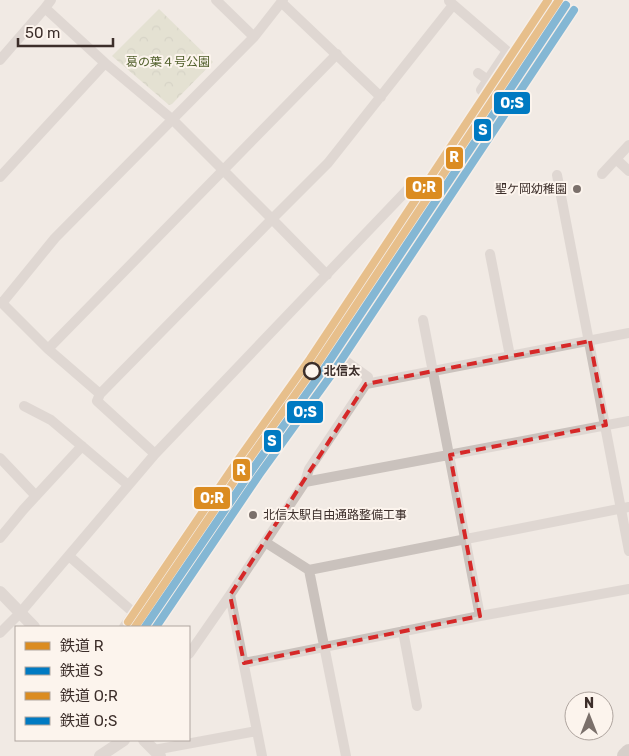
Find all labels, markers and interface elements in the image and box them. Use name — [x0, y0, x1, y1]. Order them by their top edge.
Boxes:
scale bar — [18, 15, 112, 47]
text: 50 m — [25, 24, 60, 42]
park label: 葛の葉４号公園 — [126, 55, 210, 69]
line badge: O;S — [493, 91, 531, 115]
text: O;S — [500, 95, 524, 112]
line badge: S — [473, 118, 492, 142]
text: S — [478, 122, 488, 139]
line badge: R — [445, 146, 464, 170]
text: R — [449, 149, 459, 166]
line badge: O;R — [405, 176, 443, 200]
text: O;R — [412, 179, 436, 196]
place label: 聖ケ岡幼稚園 — [495, 182, 567, 196]
marker: 聖ケ岡幼稚園 — [571, 183, 583, 195]
marker: 北信太 — [303, 362, 321, 380]
place label: 北信太 — [324, 364, 360, 378]
line badge: O;S — [286, 400, 324, 424]
text: O;S — [293, 404, 317, 421]
line badge: S — [263, 429, 282, 453]
text: S — [267, 433, 277, 450]
line badge: R — [232, 458, 251, 482]
text: R — [236, 462, 246, 479]
line badge: O;R — [193, 486, 231, 510]
text: O;R — [200, 490, 224, 507]
place label: 北信太駅自由通路整備工事 — [263, 508, 407, 522]
marker: 北信太駅自由通路整備工事 — [247, 509, 259, 521]
legend — [15, 626, 190, 741]
text: 鉄道 R — [60, 637, 104, 655]
text: 鉄道 S — [60, 662, 103, 680]
text: 鉄道 O;R — [60, 687, 118, 705]
north arrow — [564, 691, 614, 741]
text: N — [584, 695, 594, 712]
text: 鉄道 O;S — [60, 712, 117, 730]

